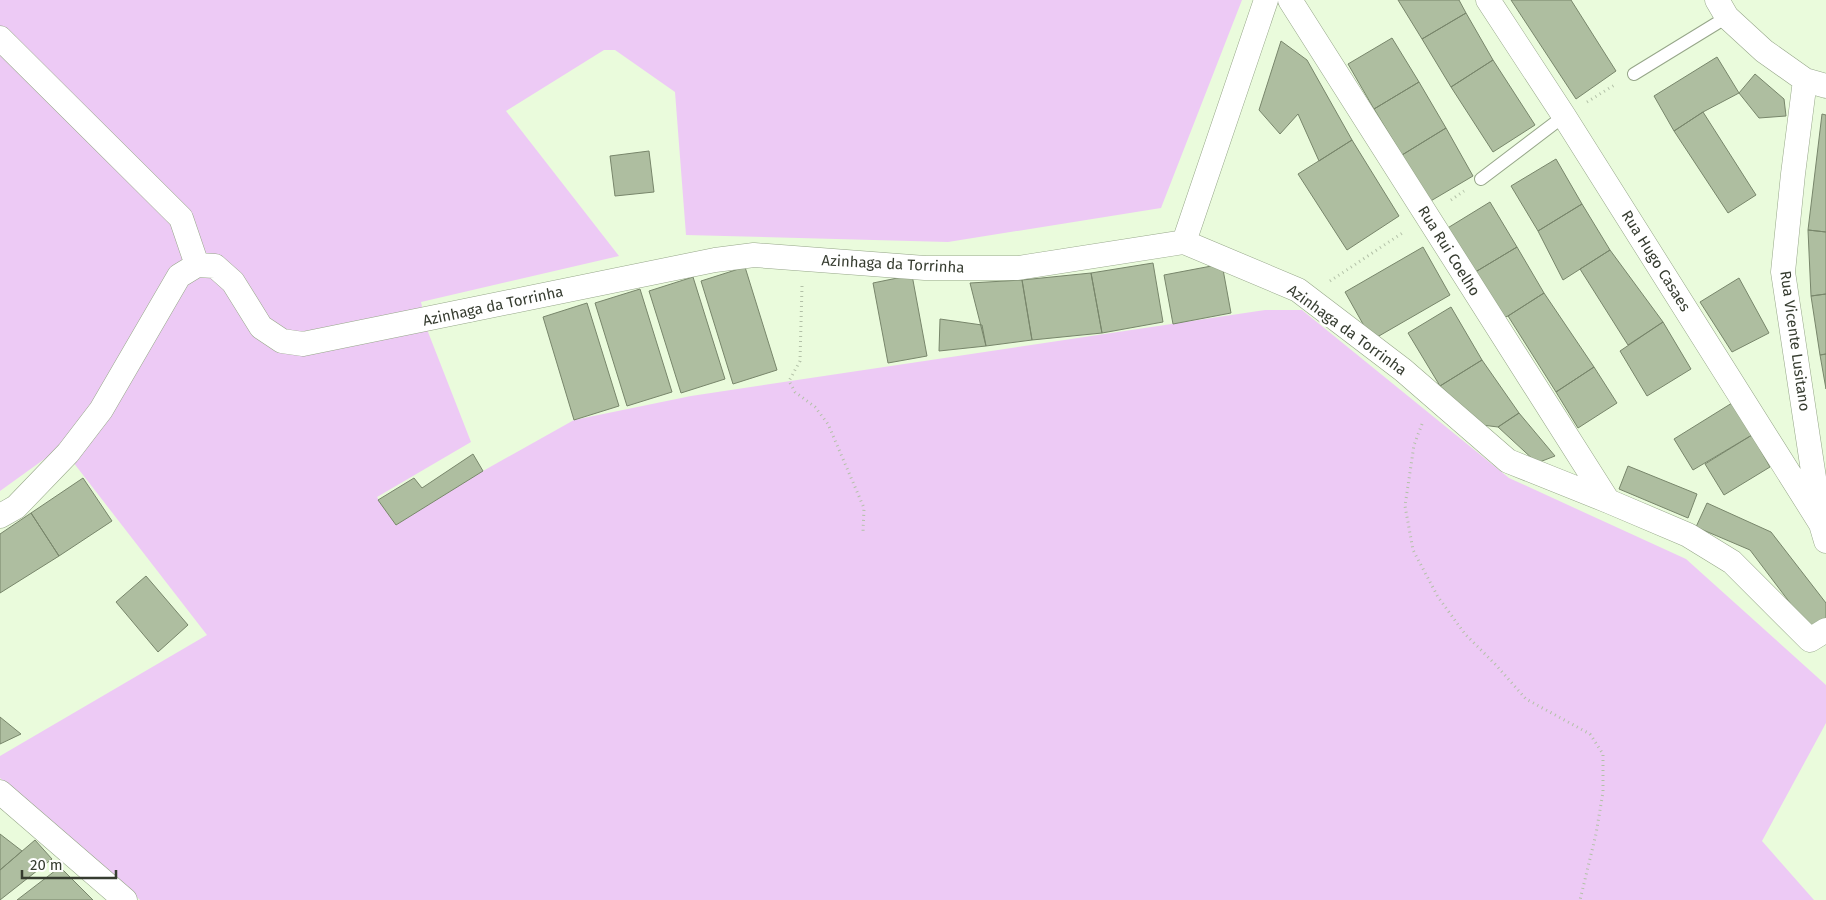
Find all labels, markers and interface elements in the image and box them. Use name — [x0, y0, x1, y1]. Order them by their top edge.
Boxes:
street label: Rua Rui Coelho — [1414, 203, 1484, 299]
street label: Rua Hugo Casaes — [1618, 207, 1694, 315]
street label: Azinhaga da Torrinha — [821, 251, 965, 277]
street label: Rua Vicente Lusitano — [1776, 269, 1814, 413]
street label: Azinhaga da Torrinha — [1284, 281, 1410, 379]
street label: Azinhaga da Torrinha — [421, 282, 565, 330]
scale bar — [22, 848, 116, 880]
text: 20 m — [30, 856, 63, 874]

